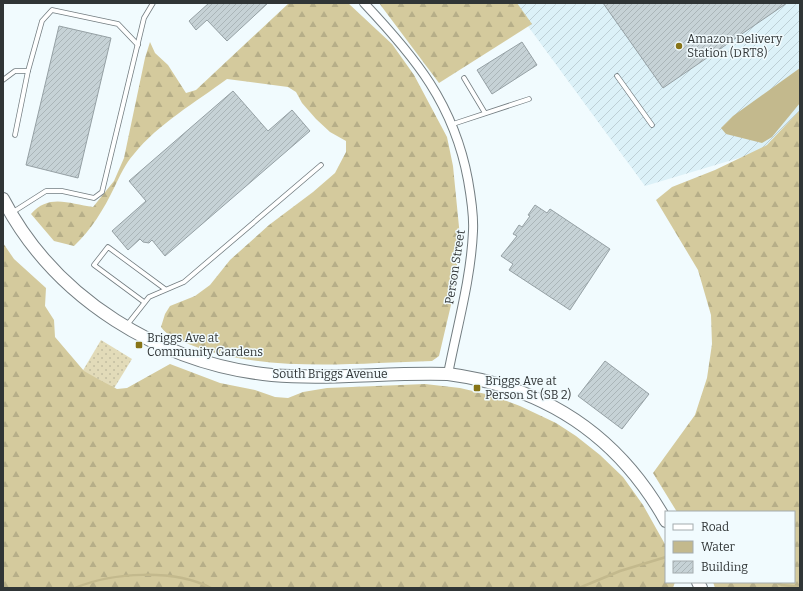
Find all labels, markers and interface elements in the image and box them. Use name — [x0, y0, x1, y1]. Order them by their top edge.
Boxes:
place label: Amazon Delivery Station (DRT8) — [687, 32, 783, 60]
marker: Amazon Delivery Station (DRT8) — [674, 41, 684, 51]
street label: Person Street — [442, 228, 468, 305]
place label: Briggs Ave at Community Gardens — [147, 331, 263, 359]
marker: Briggs Ave at Community Gardens — [134, 340, 144, 350]
street label: South Briggs Avenue — [272, 367, 388, 381]
place label: Briggs Ave at Person St (SB 2) — [485, 374, 571, 402]
marker: Briggs Ave at Person St (SB 2) — [472, 383, 482, 393]
legend — [665, 511, 795, 583]
text: Road — [701, 520, 729, 534]
text: Water — [701, 540, 736, 554]
text: Building — [701, 560, 748, 574]

